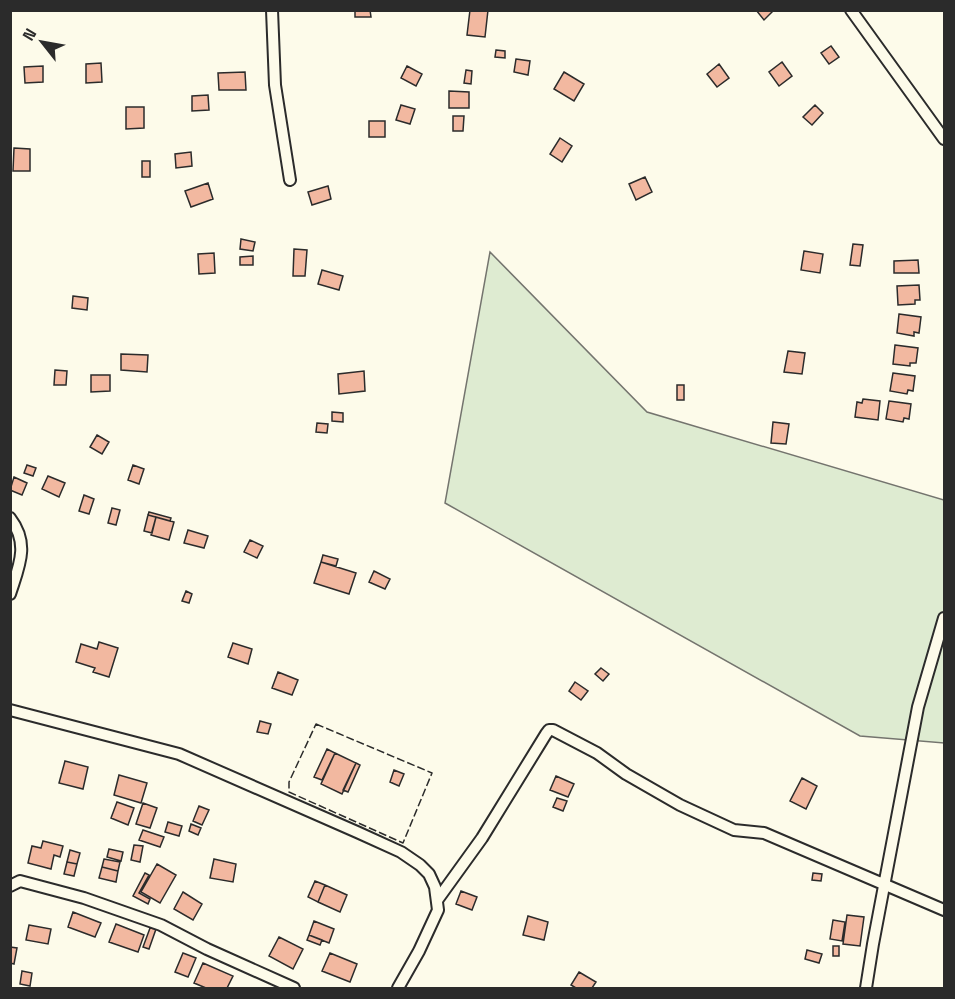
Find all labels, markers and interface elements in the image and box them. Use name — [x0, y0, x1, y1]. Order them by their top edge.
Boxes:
north arrow — [12, 12, 72, 72]
text: N — [18, 25, 41, 45]

